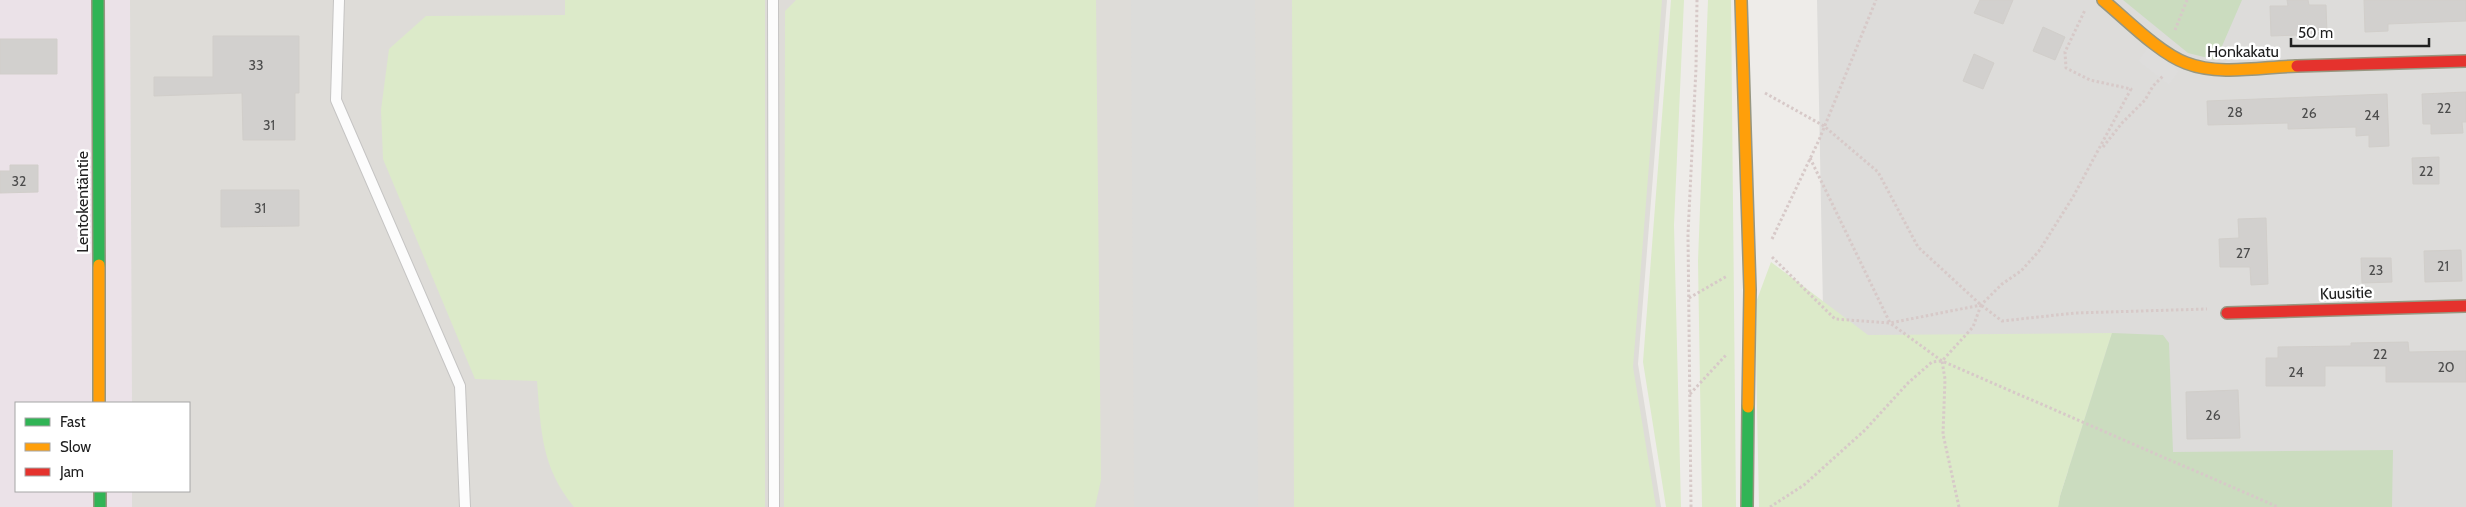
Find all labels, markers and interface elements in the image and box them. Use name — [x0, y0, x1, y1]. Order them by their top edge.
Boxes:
scale bar — [2291, 15, 2428, 47]
text: 50 m — [2298, 24, 2333, 42]
street label: Honkakatu — [2207, 42, 2279, 61]
house number: 33 — [248, 56, 264, 74]
house number: 22 — [2437, 99, 2451, 117]
house number: 28 — [2227, 103, 2243, 121]
house number: 26 — [2301, 104, 2317, 122]
house number: 24 — [2364, 106, 2380, 124]
house number: 31 — [263, 116, 275, 134]
street label: Lentokentäntie — [73, 151, 92, 253]
house number: 22 — [2419, 162, 2433, 180]
house number: 32 — [12, 172, 26, 190]
house number: 31 — [254, 199, 266, 217]
house number: 27 — [2236, 244, 2250, 262]
house number: 21 — [2437, 257, 2449, 275]
house number: 23 — [2369, 261, 2383, 279]
street label: Kuusitie — [2319, 283, 2373, 303]
house number: 22 — [2373, 345, 2387, 363]
house number: 20 — [2437, 358, 2455, 376]
house number: 24 — [2288, 363, 2304, 381]
legend — [15, 402, 190, 492]
house number: 26 — [2205, 406, 2221, 424]
text: Fast — [60, 413, 85, 431]
text: Slow — [60, 438, 91, 456]
text: Jam — [59, 463, 84, 481]

